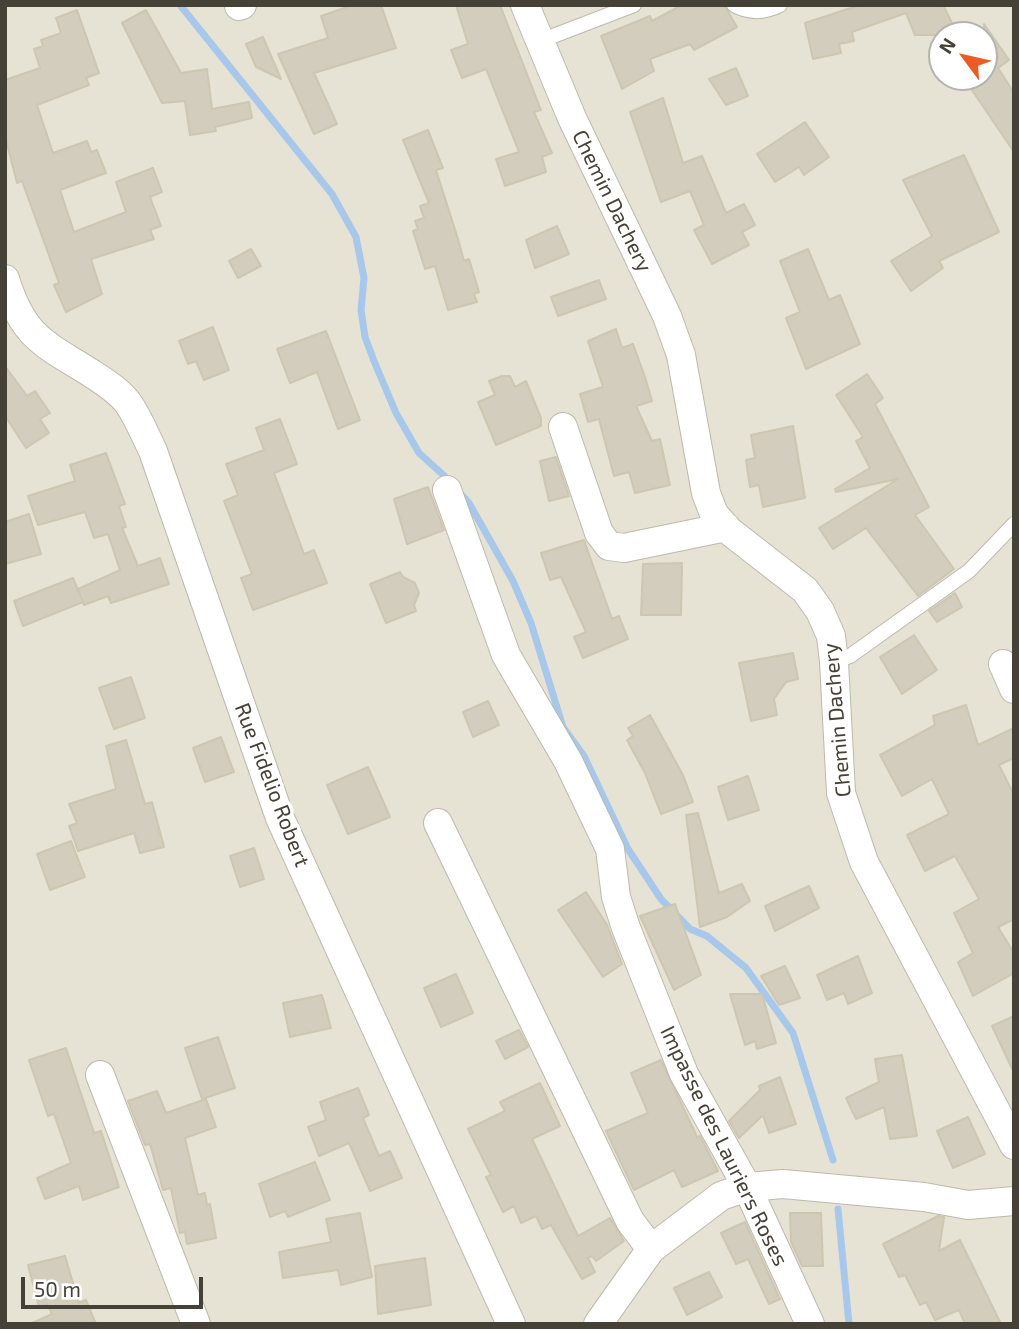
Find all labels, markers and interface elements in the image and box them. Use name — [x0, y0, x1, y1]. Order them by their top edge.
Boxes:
north arrow — [928, 21, 998, 91]
text: N — [933, 33, 960, 57]
street label: Chemin Dachery — [567, 126, 657, 276]
street label: Chemin Dachery — [818, 642, 856, 798]
street label: Rue Fidelio Robert — [229, 700, 315, 870]
street label: Impasse des Lauriers Roses — [655, 1022, 793, 1270]
scale bar — [24, 1262, 206, 1306]
text: 50 m — [34, 1276, 81, 1301]

